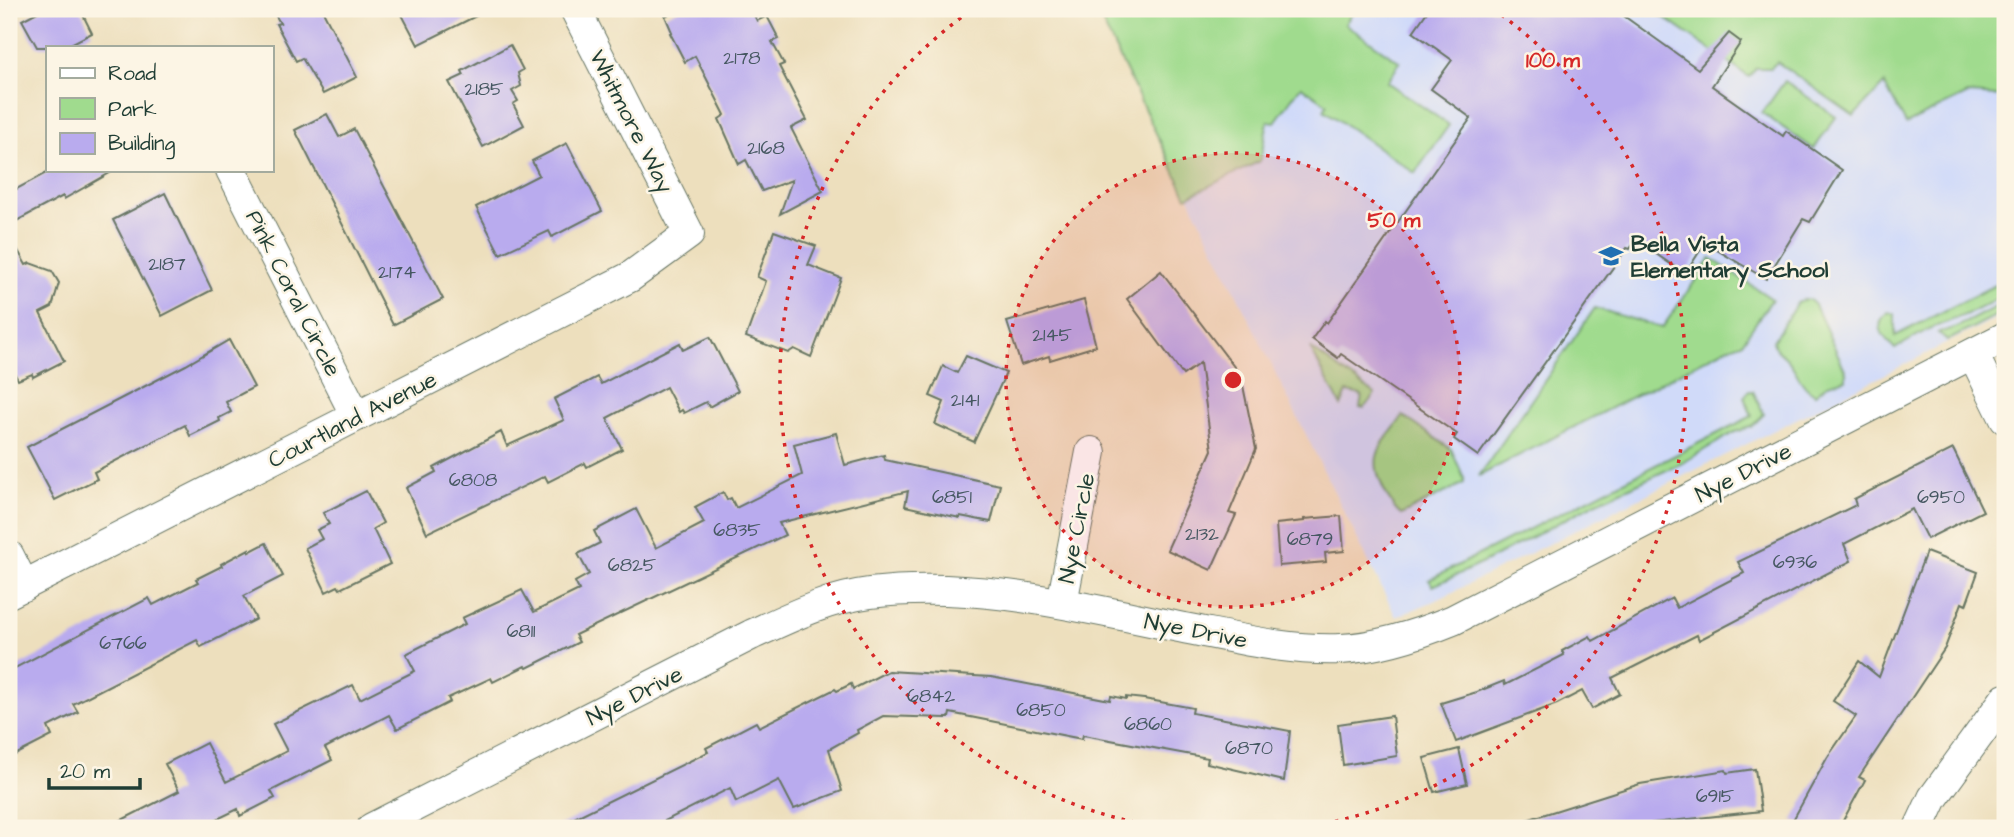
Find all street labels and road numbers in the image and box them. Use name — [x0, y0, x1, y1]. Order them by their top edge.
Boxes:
street label: Whitmore Way — [580, 44, 681, 199]
street label: Pink Coral Circle — [237, 205, 349, 382]
street label: Courtland Avenue — [263, 364, 442, 476]
street label: Nye Drive — [1690, 435, 1798, 512]
street label: Nye Circle — [1051, 470, 1104, 586]
street label: Nye Drive — [1141, 605, 1250, 658]
street label: Nye Drive — [581, 658, 689, 735]

